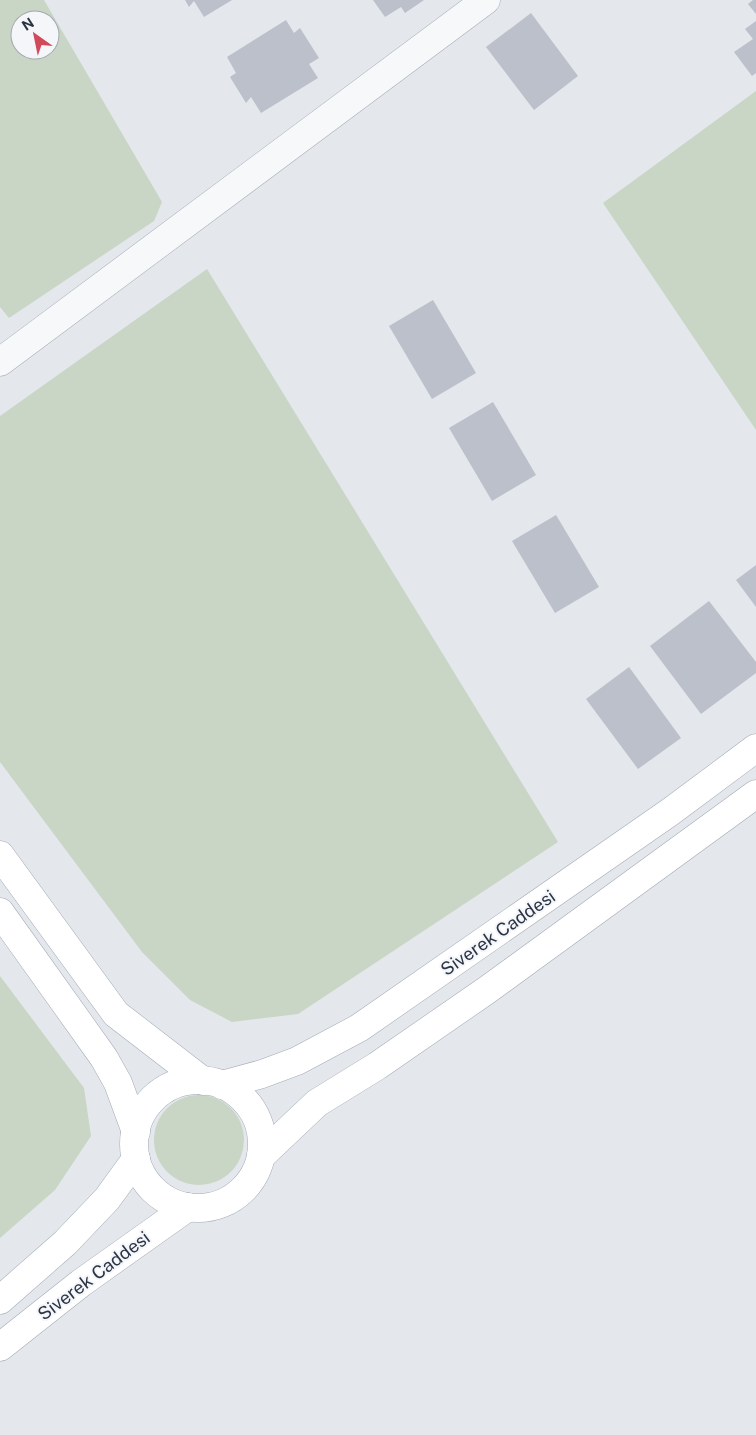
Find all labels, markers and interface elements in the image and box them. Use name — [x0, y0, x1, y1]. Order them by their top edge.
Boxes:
north arrow — [10, 10, 60, 60]
text: N — [19, 14, 37, 34]
street label: Siverek Caddesi — [437, 885, 559, 980]
street label: Siverek Caddesi — [34, 1227, 154, 1324]

